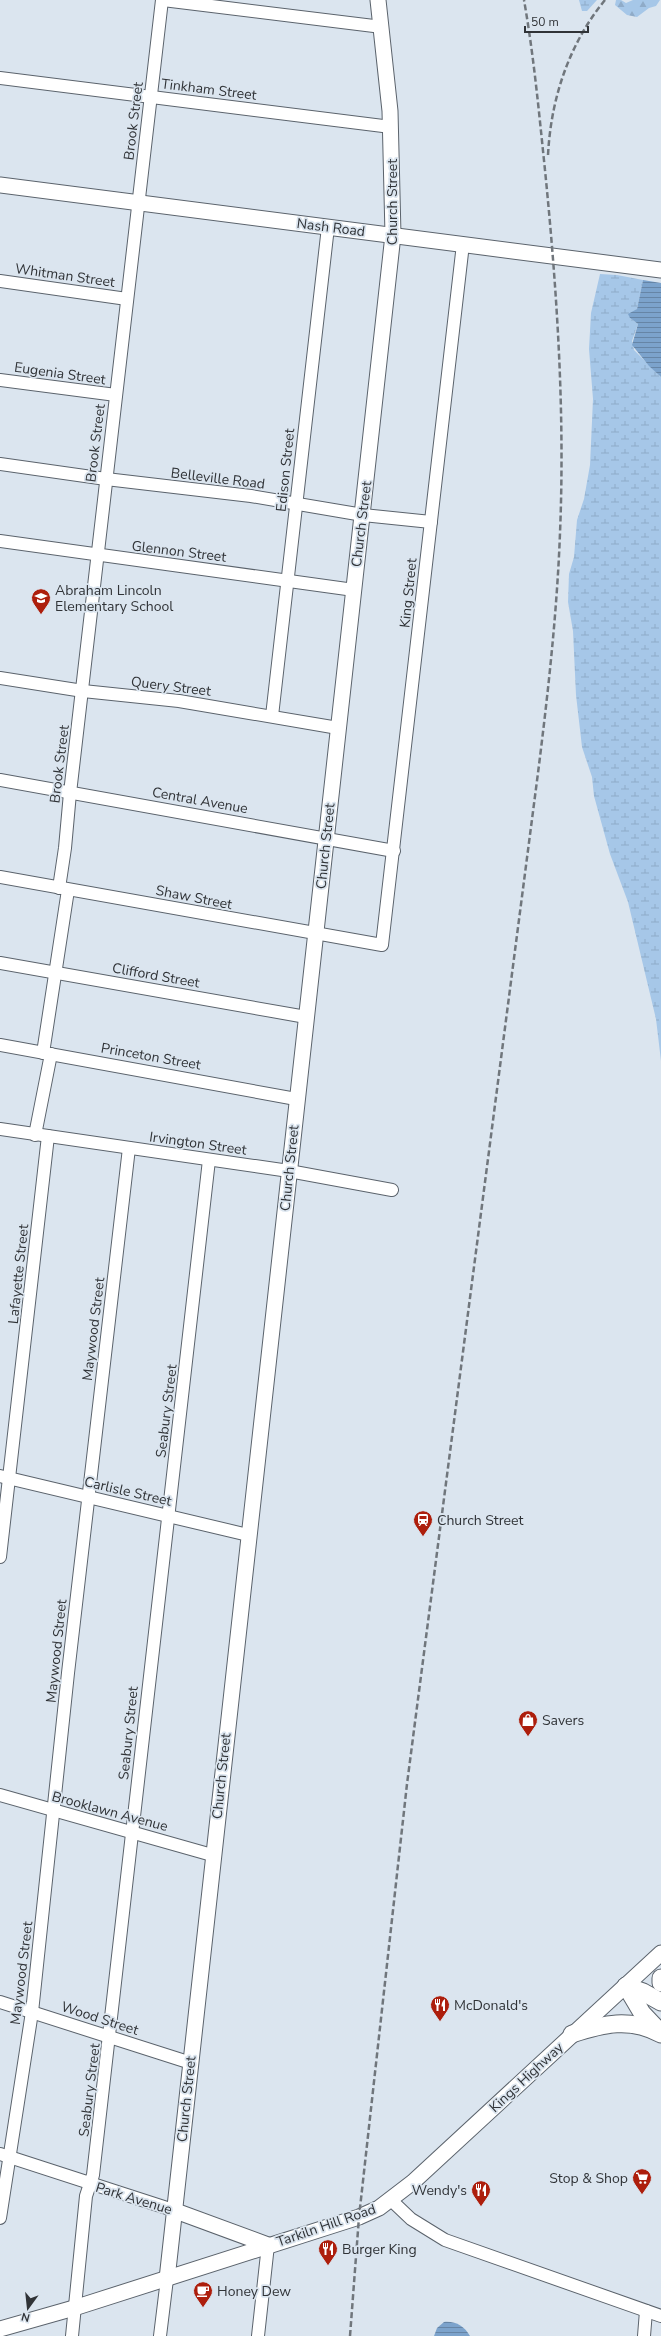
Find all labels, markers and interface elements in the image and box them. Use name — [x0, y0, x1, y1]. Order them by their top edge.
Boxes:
scale bar — [525, 8, 588, 34]
text: 50 m — [531, 14, 559, 30]
street label: Tinkham Street — [160, 74, 258, 105]
street label: Brook Street — [119, 81, 148, 161]
street label: Church Street — [383, 159, 402, 245]
street label: Nash Road — [296, 214, 366, 241]
street label: Whitman Street — [14, 259, 116, 292]
street label: Eugenia Street — [13, 358, 107, 389]
street label: Brook Street — [81, 403, 110, 483]
street label: Edison Street — [272, 427, 299, 513]
street label: Belleville Road — [170, 463, 266, 494]
street label: Church Street — [347, 480, 376, 568]
street label: Glennon Street — [131, 536, 227, 567]
street label: King Street — [395, 557, 422, 629]
place label: Abraham Lincoln Elementary School — [55, 581, 174, 616]
school or university icon: Abraham Lincoln Elementary School — [30, 587, 52, 615]
street label: Query Street — [130, 672, 212, 701]
street label: Brook Street — [45, 724, 74, 804]
street label: Central Avenue — [151, 783, 249, 818]
street label: Church Street — [312, 802, 339, 890]
street label: Shaw Street — [154, 881, 234, 914]
street label: Clifford Street — [111, 958, 201, 993]
street label: Princeton Street — [99, 1038, 202, 1075]
street label: Church Street — [276, 1124, 303, 1212]
street label: Irvington Street — [148, 1127, 248, 1160]
street label: Lafayette Street — [4, 1223, 33, 1325]
street label: Maywood Street — [78, 1276, 109, 1382]
street label: Seabury Street — [151, 1363, 182, 1459]
street label: Carlisle Street — [82, 1472, 174, 1511]
station icon: Church Street — [412, 1509, 434, 1537]
place label: Church Street — [437, 1511, 523, 1530]
street label: Maywood Street — [42, 1598, 71, 1704]
street label: Seabury Street — [114, 1685, 143, 1781]
shop icon: Savers — [517, 1709, 539, 1737]
place label: Savers — [542, 1711, 584, 1730]
street label: Church Street — [208, 1732, 235, 1820]
street label: Brooklawn Avenue — [50, 1787, 170, 1836]
street label: Maywood Street — [6, 1920, 37, 2026]
restaurant icon: McDonald's — [429, 1994, 451, 2022]
place label: McDonald's — [454, 1996, 528, 2015]
street label: Wood Street — [59, 1997, 141, 2040]
street label: Kings Highway — [485, 2038, 568, 2117]
street label: Seabury Street — [74, 2042, 105, 2138]
street label: Church Street — [173, 2055, 200, 2143]
supermarket icon: Stop & Shop — [631, 2167, 653, 2195]
place label: Stop & Shop — [549, 2169, 628, 2188]
street label: Park Avenue — [93, 2178, 175, 2219]
restaurant icon: Wendy's — [470, 2179, 492, 2207]
place label: Wendy's — [412, 2181, 467, 2200]
street label: Tarkiln Hill Road — [274, 2200, 378, 2251]
restaurant icon: Burger King — [317, 2238, 339, 2266]
place label: Burger King — [342, 2240, 417, 2259]
cafe icon: Honey Dew — [192, 2280, 214, 2308]
place label: Honey Dew — [217, 2282, 291, 2301]
north arrow — [8, 2288, 48, 2328]
text: N — [20, 2309, 31, 2325]

